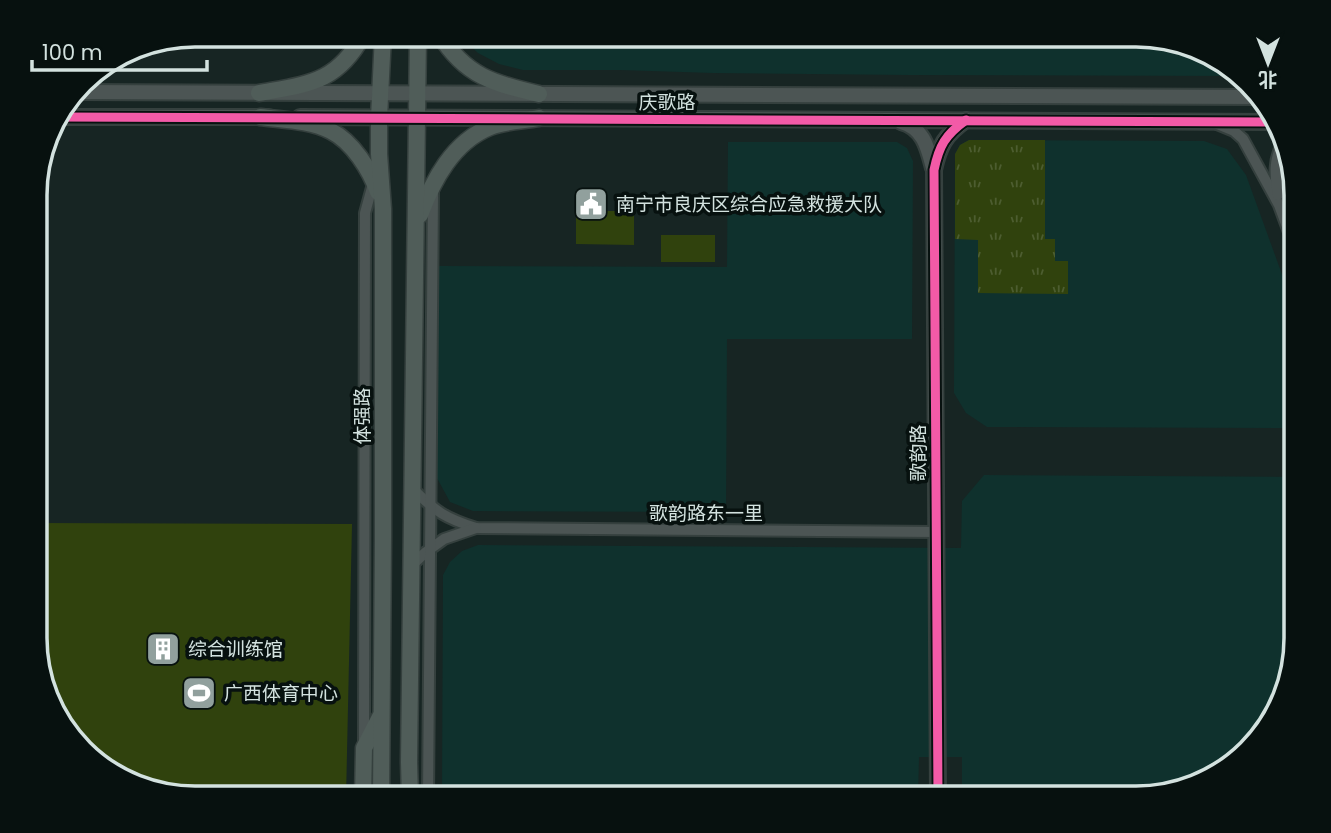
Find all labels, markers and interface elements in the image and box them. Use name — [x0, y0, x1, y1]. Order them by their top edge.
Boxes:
scale bar — [32, 28, 206, 72]
north arrow — [1233, 28, 1303, 98]
text: 100 m — [42, 38, 102, 67]
text: 北 — [1258, 66, 1278, 93]
street label: 庆歌路 — [638, 89, 696, 116]
public building icon: 南宁市良庆区综合应急救援大队 — [572, 185, 610, 223]
place label: 南宁市良庆区综合应急救援大队 — [616, 191, 882, 218]
street label: 体强路 — [349, 387, 376, 445]
street label: 歌韵路 — [905, 424, 932, 482]
street label: 歌韵路东一里 — [649, 500, 763, 527]
building icon: 综合训练馆 — [144, 630, 182, 668]
place label: 综合训练馆 — [188, 636, 283, 663]
sports icon: 广西体育中心 — [180, 674, 218, 712]
place label: 广西体育中心 — [224, 680, 338, 707]

